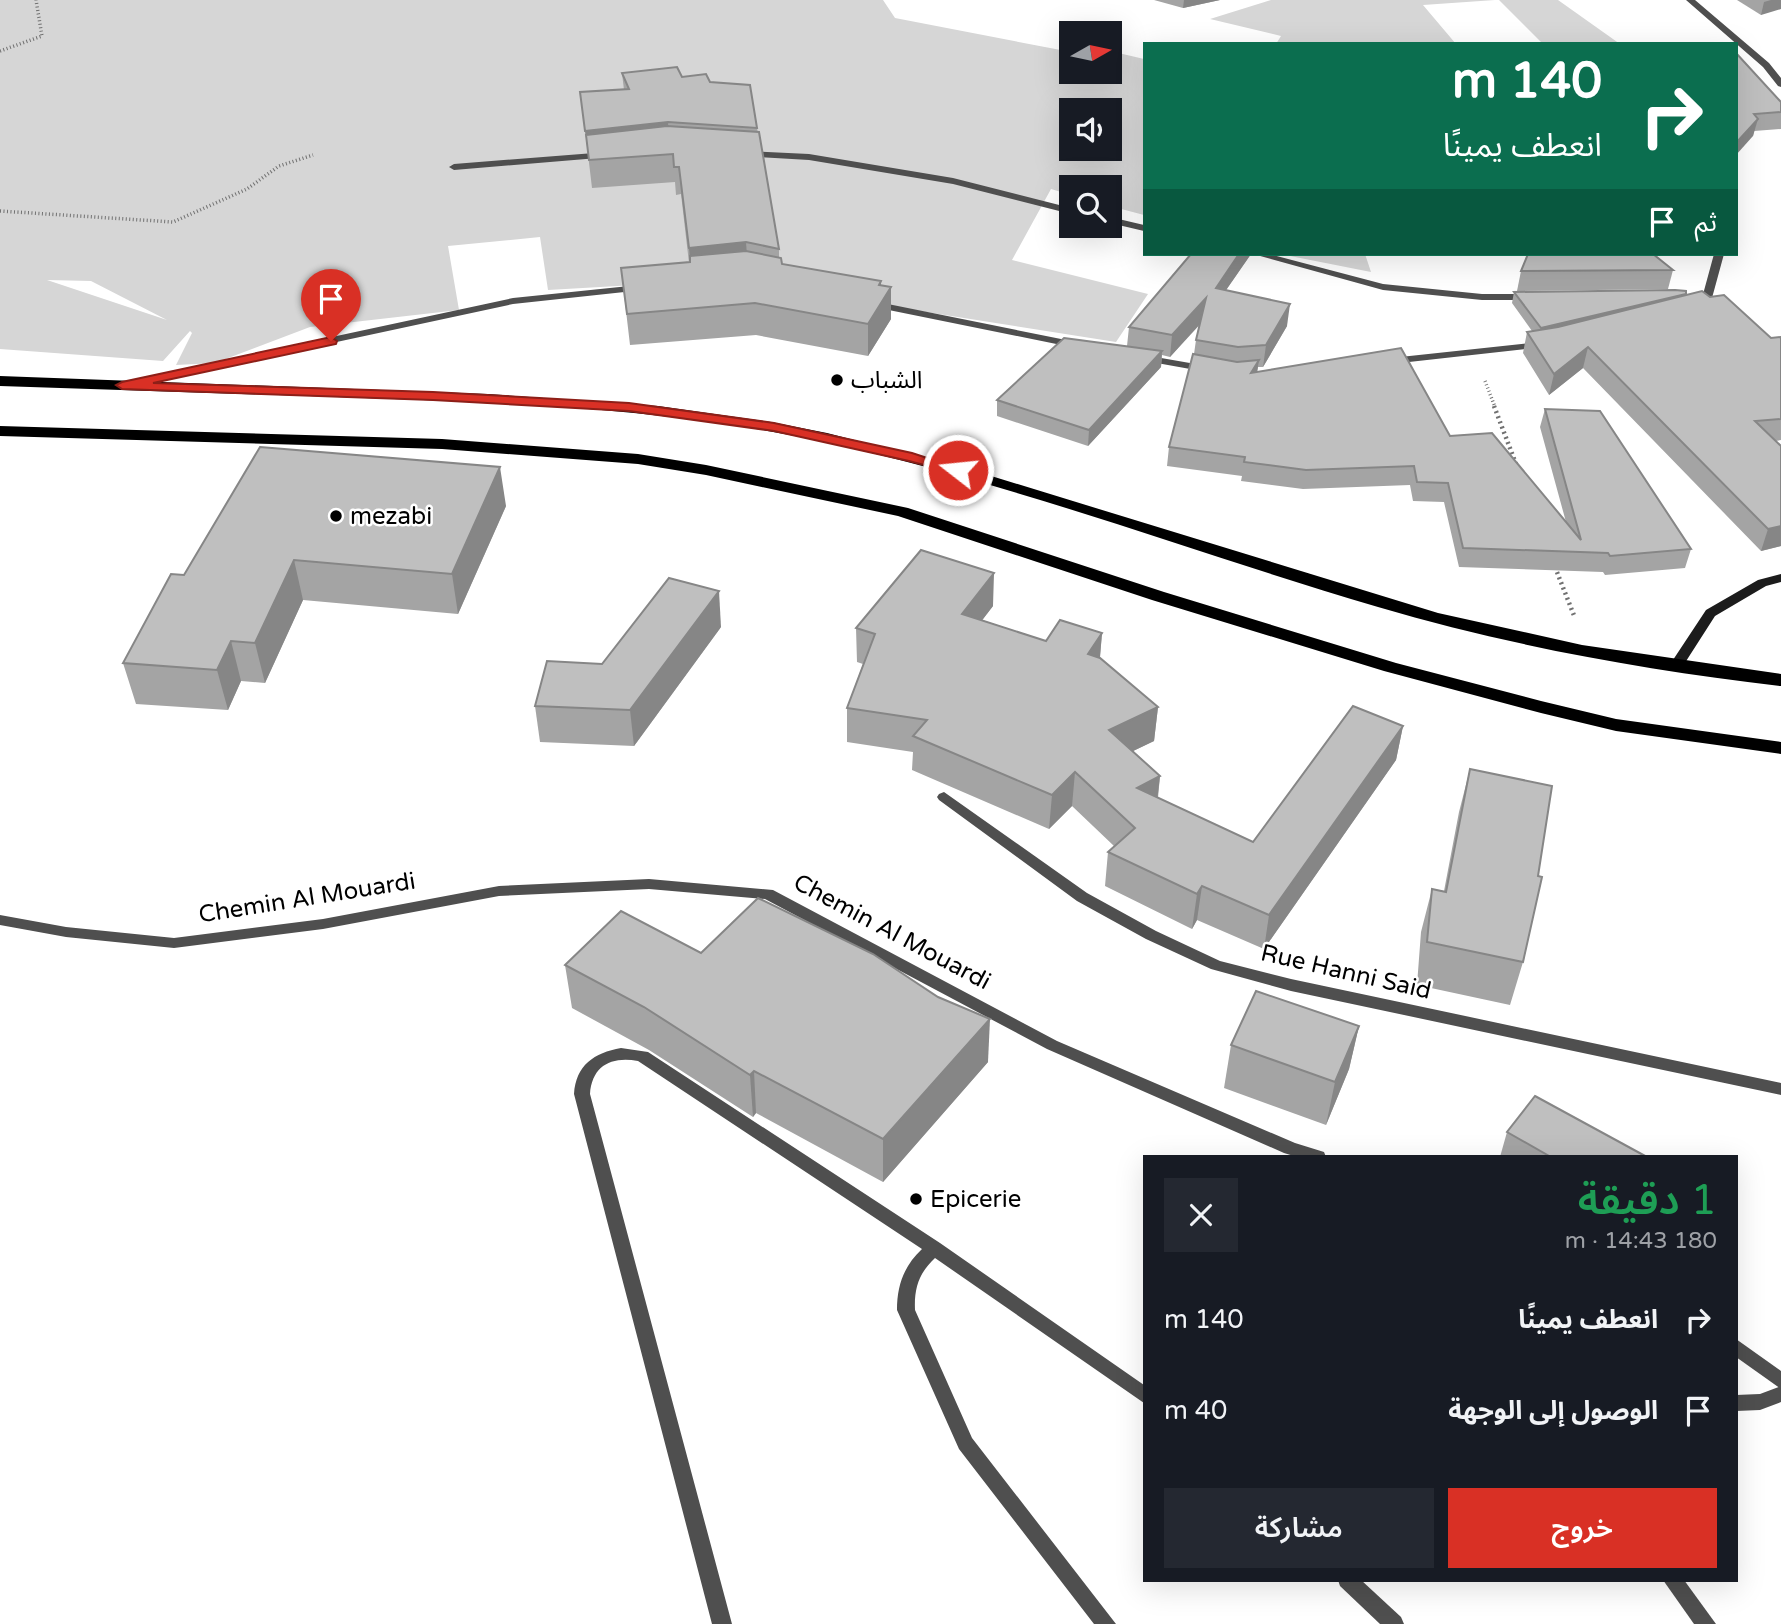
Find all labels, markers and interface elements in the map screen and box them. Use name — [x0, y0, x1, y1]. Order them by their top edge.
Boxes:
north arrow — [1059, 21, 1122, 84]
map controls — [1059, 21, 1122, 238]
text: 140 m — [1452, 52, 1602, 111]
icon: right — [1626, 70, 1717, 161]
button: sound — [1059, 98, 1122, 161]
text: انعطف يمينًا — [1443, 127, 1602, 165]
button: search — [1059, 175, 1122, 238]
icon: arrive — [1643, 203, 1681, 241]
text: ثم — [1695, 207, 1717, 238]
pin — [301, 269, 361, 341]
icon: arrive — [312, 280, 350, 318]
place label: الشباب — [851, 366, 922, 395]
marker: الشباب — [829, 372, 845, 388]
position arrow — [921, 433, 995, 507]
place label: mezabi — [350, 502, 432, 531]
marker: mezabi — [328, 508, 344, 524]
street label: Chemin Al Mouardi — [196, 867, 418, 929]
street label: Chemin Al Mouardi — [788, 868, 996, 996]
street label: Rue Hanni Said — [1258, 938, 1434, 1006]
text: 1 دقيقة — [1578, 1175, 1717, 1226]
button: close — [1164, 1178, 1238, 1252]
place label: Epicerie — [930, 1185, 1021, 1214]
marker: Epicerie — [908, 1191, 924, 1207]
text: 180 m · 14:43 — [1565, 1227, 1717, 1255]
icon: right — [1679, 1301, 1717, 1339]
text: 140 m — [1164, 1304, 1244, 1335]
text: انعطف يمينًا — [1518, 1304, 1658, 1335]
icon: arrive — [1679, 1392, 1717, 1430]
text: 40 m — [1164, 1395, 1227, 1426]
text: الوصول إلى الوجهة — [1448, 1395, 1658, 1426]
button: مشاركة — [1164, 1488, 1434, 1568]
button: خروج — [1448, 1488, 1717, 1568]

